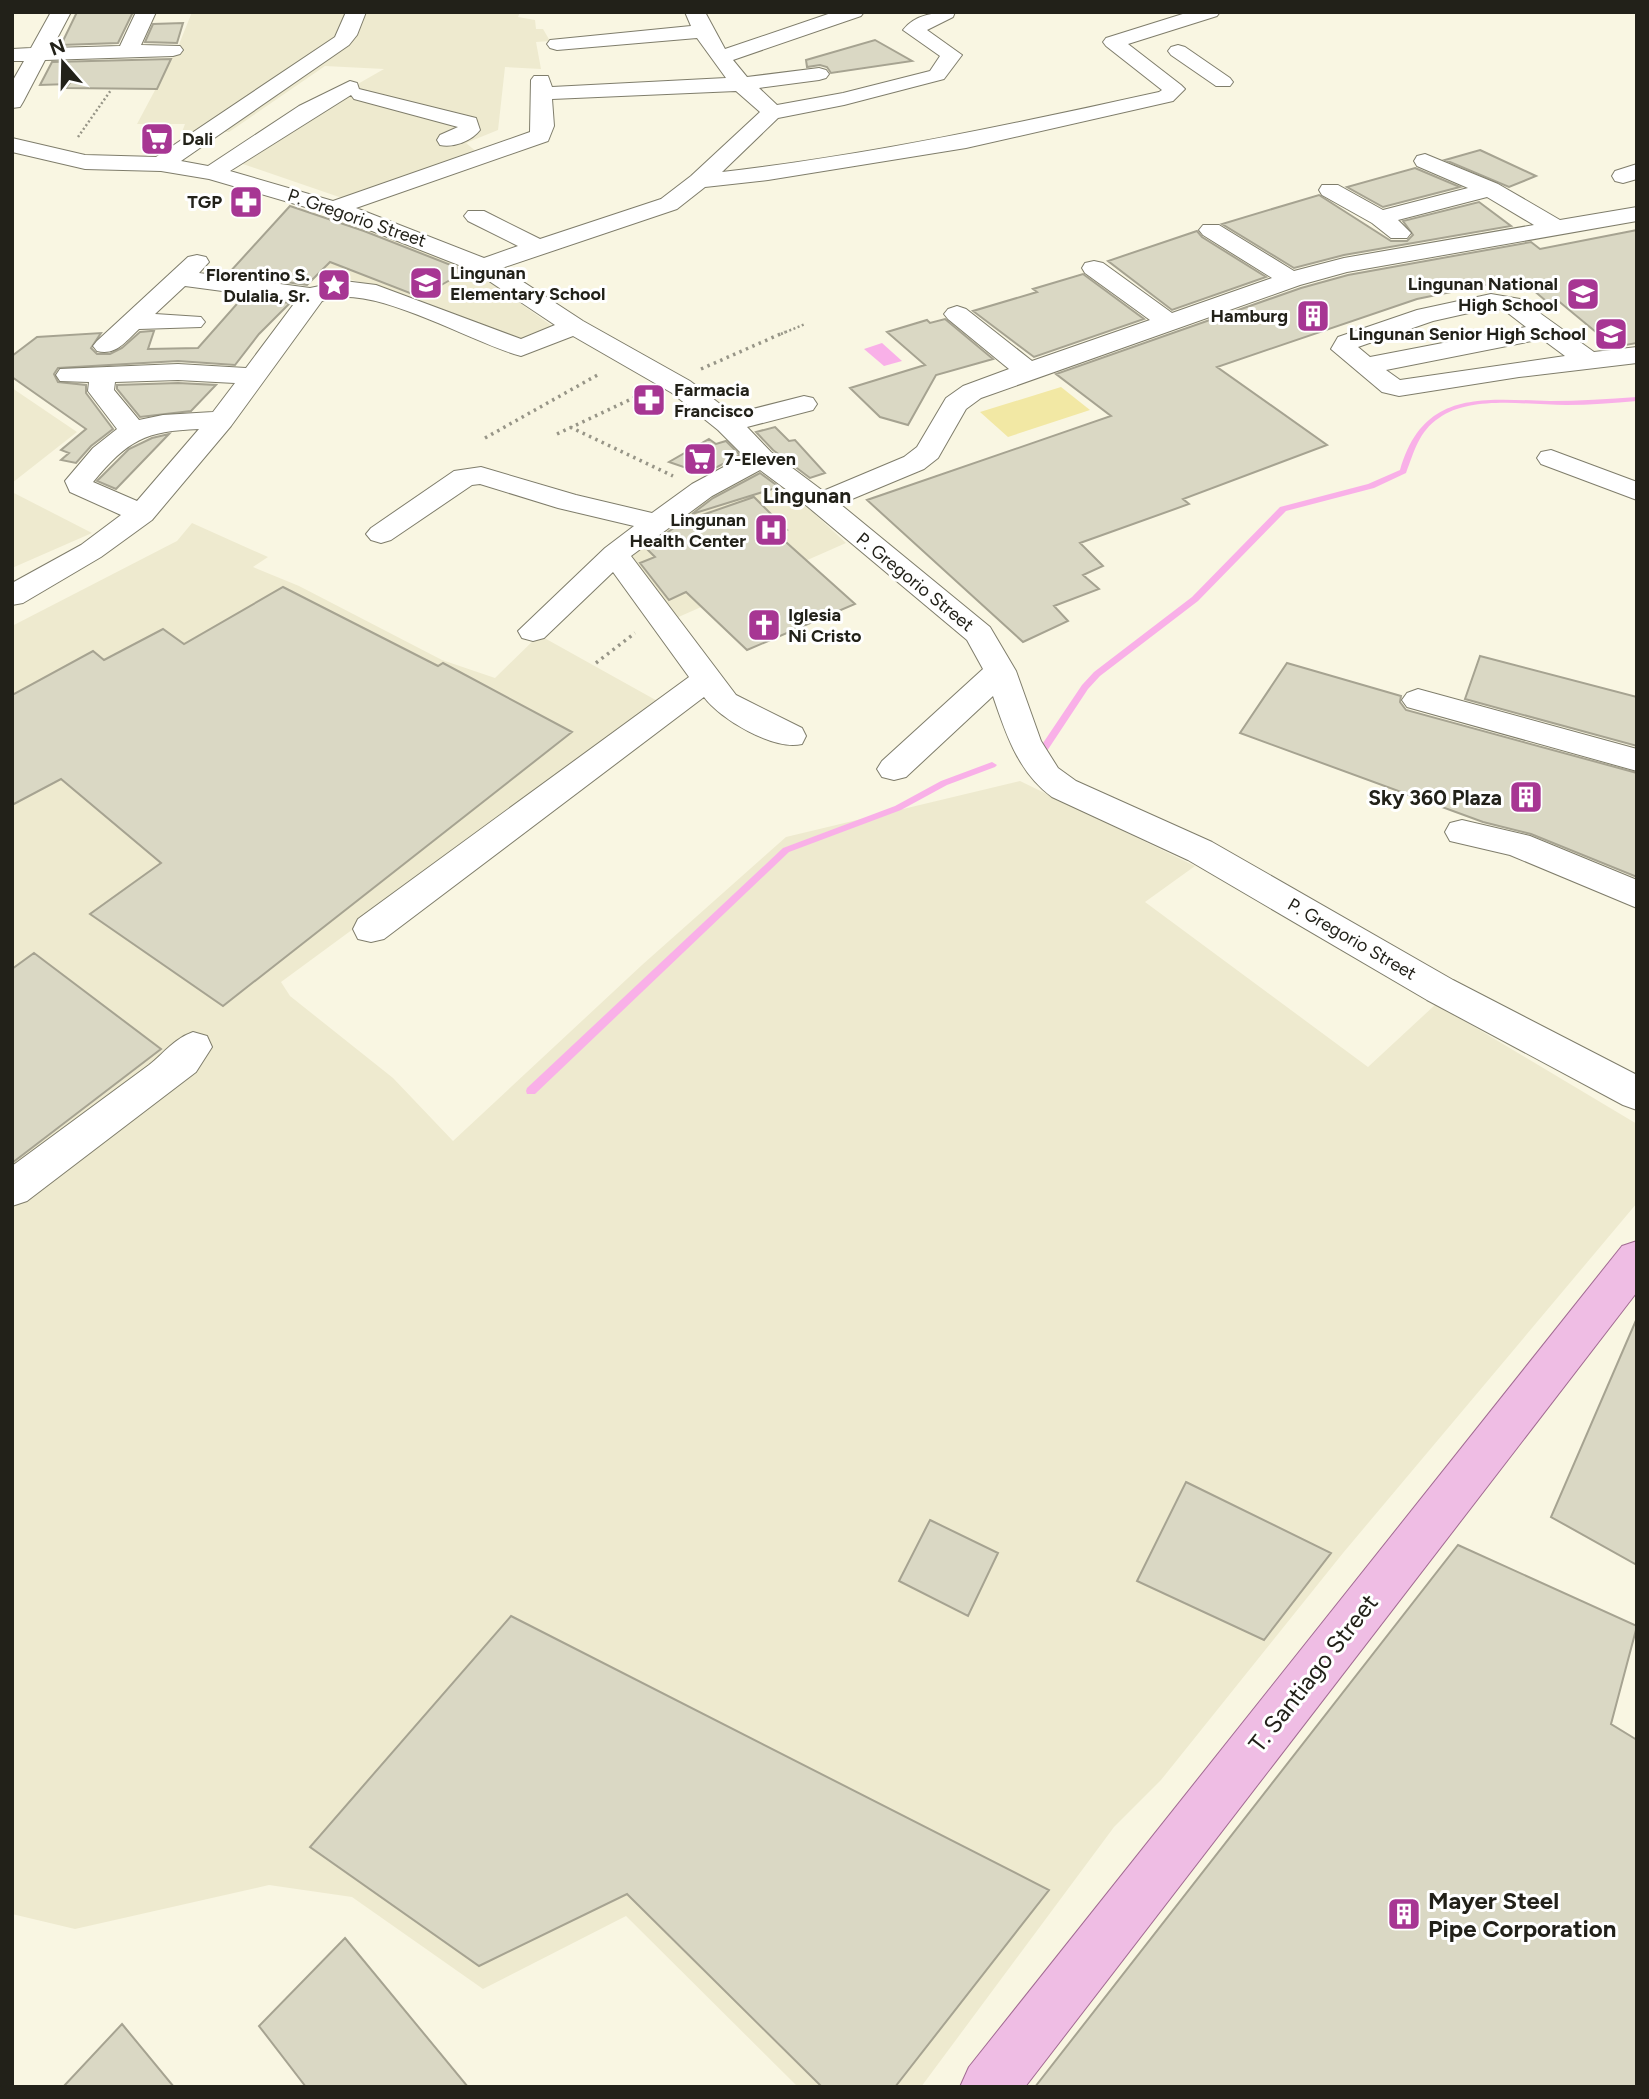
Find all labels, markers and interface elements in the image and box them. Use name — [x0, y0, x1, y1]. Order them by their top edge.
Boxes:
north arrow — [28, 28, 98, 98]
text: N — [47, 34, 68, 61]
supermarket icon: Dali — [138, 120, 176, 158]
place label: Dali — [182, 128, 213, 150]
pharmacy icon: TGP — [227, 183, 265, 221]
street label: P. Gregorio Street — [285, 184, 429, 252]
place label: TGP — [187, 191, 222, 213]
place label: Lingunan Elementary School — [450, 262, 605, 305]
place label: Florentino S. Dulalia, Sr. — [206, 264, 310, 307]
school or university icon: Lingunan Elementary School — [407, 264, 445, 302]
place icon: Florentino S. Dulalia, Sr. — [315, 266, 353, 304]
place label: Lingunan National High School — [1408, 273, 1558, 316]
school or university icon: Lingunan National High School — [1564, 275, 1602, 313]
building icon: Hamburg — [1294, 297, 1332, 335]
place label: Hamburg — [1211, 305, 1288, 327]
school or university icon: Lingunan Senior High School — [1592, 315, 1630, 353]
place label: Lingunan Senior High School — [1349, 323, 1586, 345]
place label: Farmacia Francisco — [674, 379, 754, 422]
pharmacy icon: Farmacia Francisco — [630, 381, 668, 419]
supermarket icon: 7-Eleven — [681, 440, 719, 478]
place label: 7-Eleven — [724, 448, 796, 470]
district label: Lingunan — [763, 483, 851, 508]
place label: Lingunan Health Center — [630, 509, 746, 552]
hospital icon: Lingunan Health Center — [752, 511, 790, 549]
street label: P. Gregorio Street — [852, 528, 978, 636]
place label: Iglesia Ni Cristo — [788, 604, 861, 647]
church icon: Iglesia Ni Cristo — [745, 606, 783, 644]
building icon: Sky 360 Plaza — [1507, 778, 1545, 816]
place label: Sky 360 Plaza — [1368, 785, 1502, 810]
street label: P. Gregorio Street — [1284, 893, 1420, 985]
street label: T. Santiago Street — [1242, 1588, 1384, 1758]
place label: Mayer Steel Pipe Corporation — [1428, 1886, 1616, 1943]
building icon: Mayer Steel Pipe Corporation — [1385, 1895, 1423, 1933]

